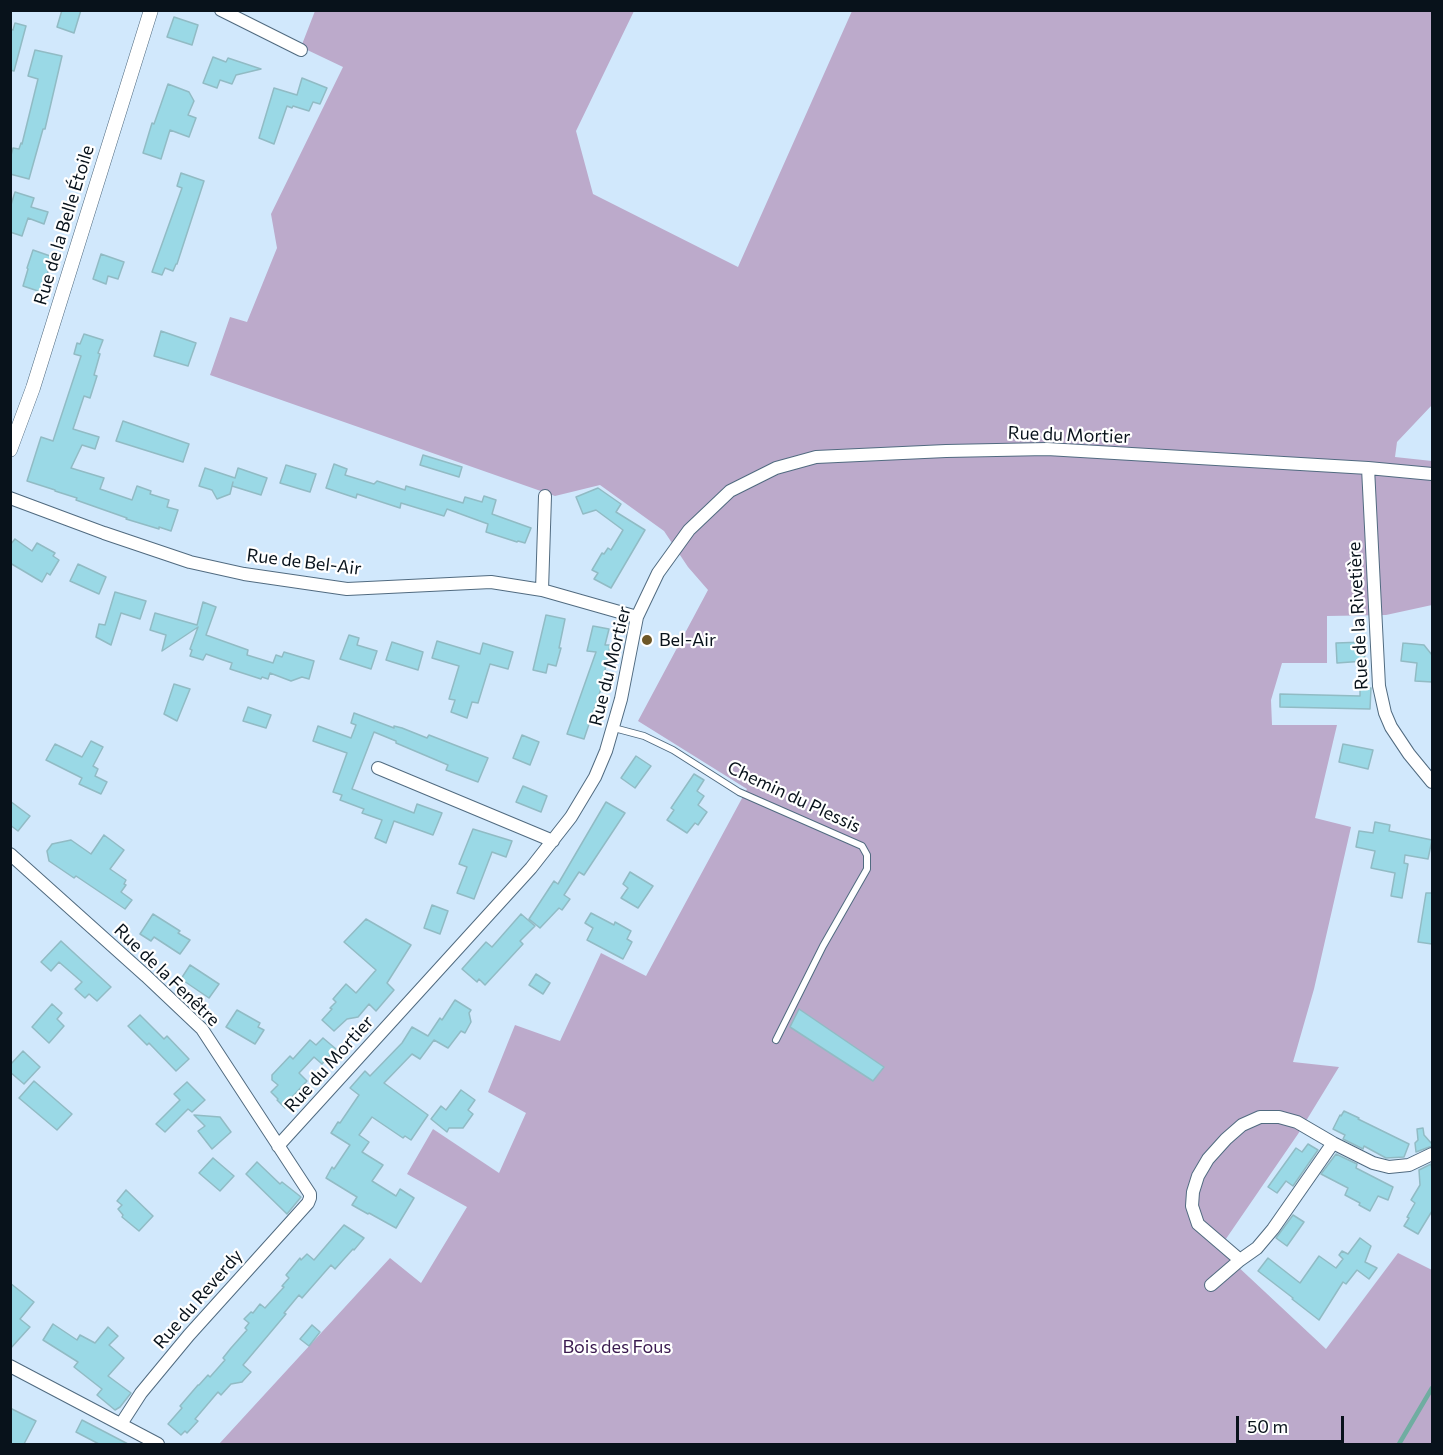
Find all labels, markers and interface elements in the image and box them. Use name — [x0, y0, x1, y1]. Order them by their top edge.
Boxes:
street label: Rue de la Belle Étoile — [29, 142, 99, 308]
street label: Rue du Mortier — [1007, 422, 1131, 448]
street label: Rue de la Rivetière — [1343, 541, 1373, 691]
street label: Rue de Bel-Air — [245, 544, 363, 580]
street label: Rue du Mortier — [585, 604, 635, 728]
place label: Bel-Air — [659, 629, 716, 651]
marker: Bel-Air — [640, 633, 654, 647]
street label: Chemin du Plessis — [724, 757, 864, 837]
street label: Rue de la Fenêtre — [110, 919, 224, 1031]
street label: Rue du Mortier — [280, 1011, 378, 1117]
street label: Rue du Reverdy — [149, 1245, 247, 1353]
park label: Bois des Fous — [562, 1336, 672, 1358]
scale bar — [1239, 1404, 1347, 1442]
text: 50 m — [1247, 1415, 1288, 1437]

